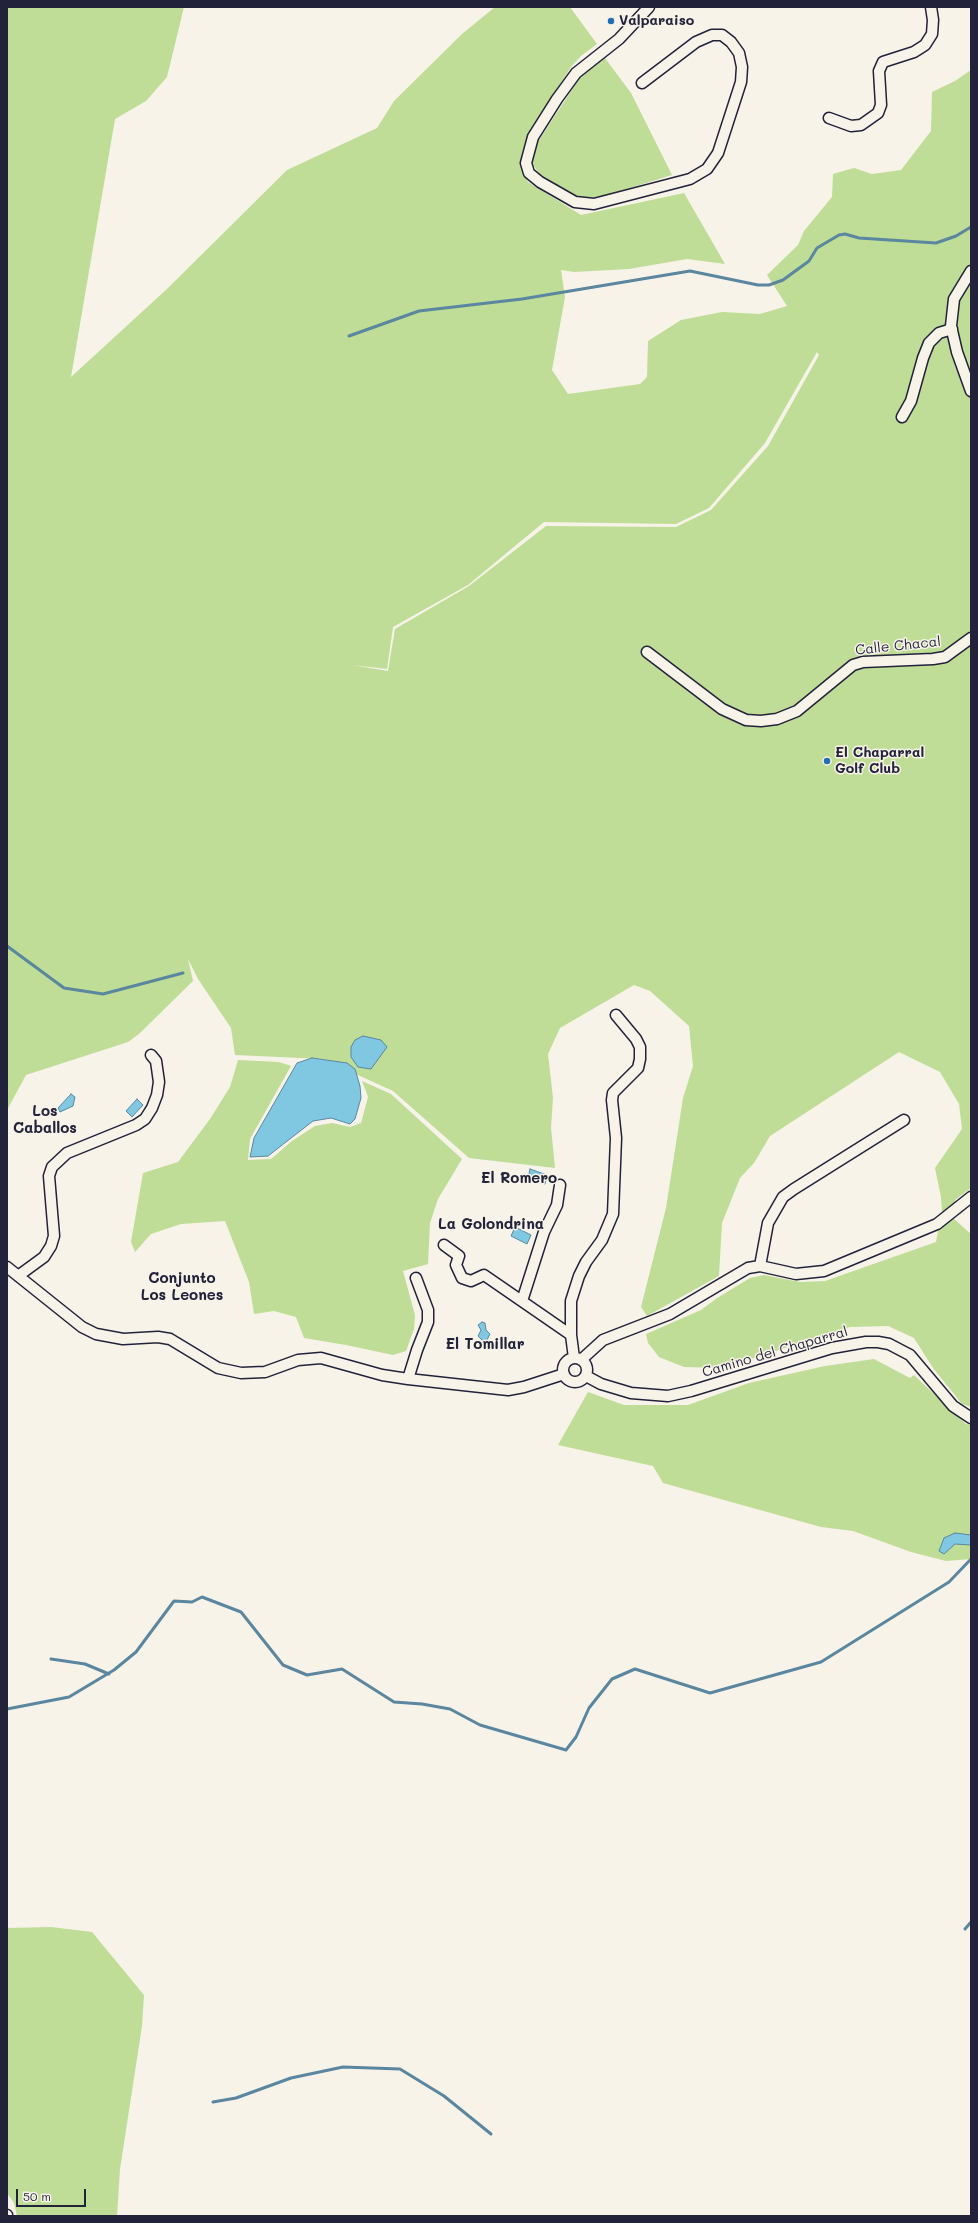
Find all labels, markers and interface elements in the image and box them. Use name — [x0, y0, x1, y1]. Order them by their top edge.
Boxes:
place label: Valparaiso — [619, 13, 694, 29]
marker: Valparaiso — [606, 16, 616, 26]
street label: Calle Chacal — [854, 633, 942, 659]
place label: El Chaparral Golf Club — [835, 745, 924, 778]
marker: El Chaparral Golf Club — [822, 756, 832, 766]
district label: Los Caballos — [13, 1102, 77, 1137]
district label: El Romero — [481, 1169, 557, 1187]
district label: La Golondrina — [438, 1215, 544, 1233]
district label: Conjunto Los Leones — [141, 1269, 223, 1304]
street label: Camino del Chaparral — [700, 1323, 850, 1381]
district label: El Tomillar — [445, 1335, 525, 1353]
scale bar — [18, 2181, 88, 2207]
text: 50 m — [23, 2188, 51, 2204]

